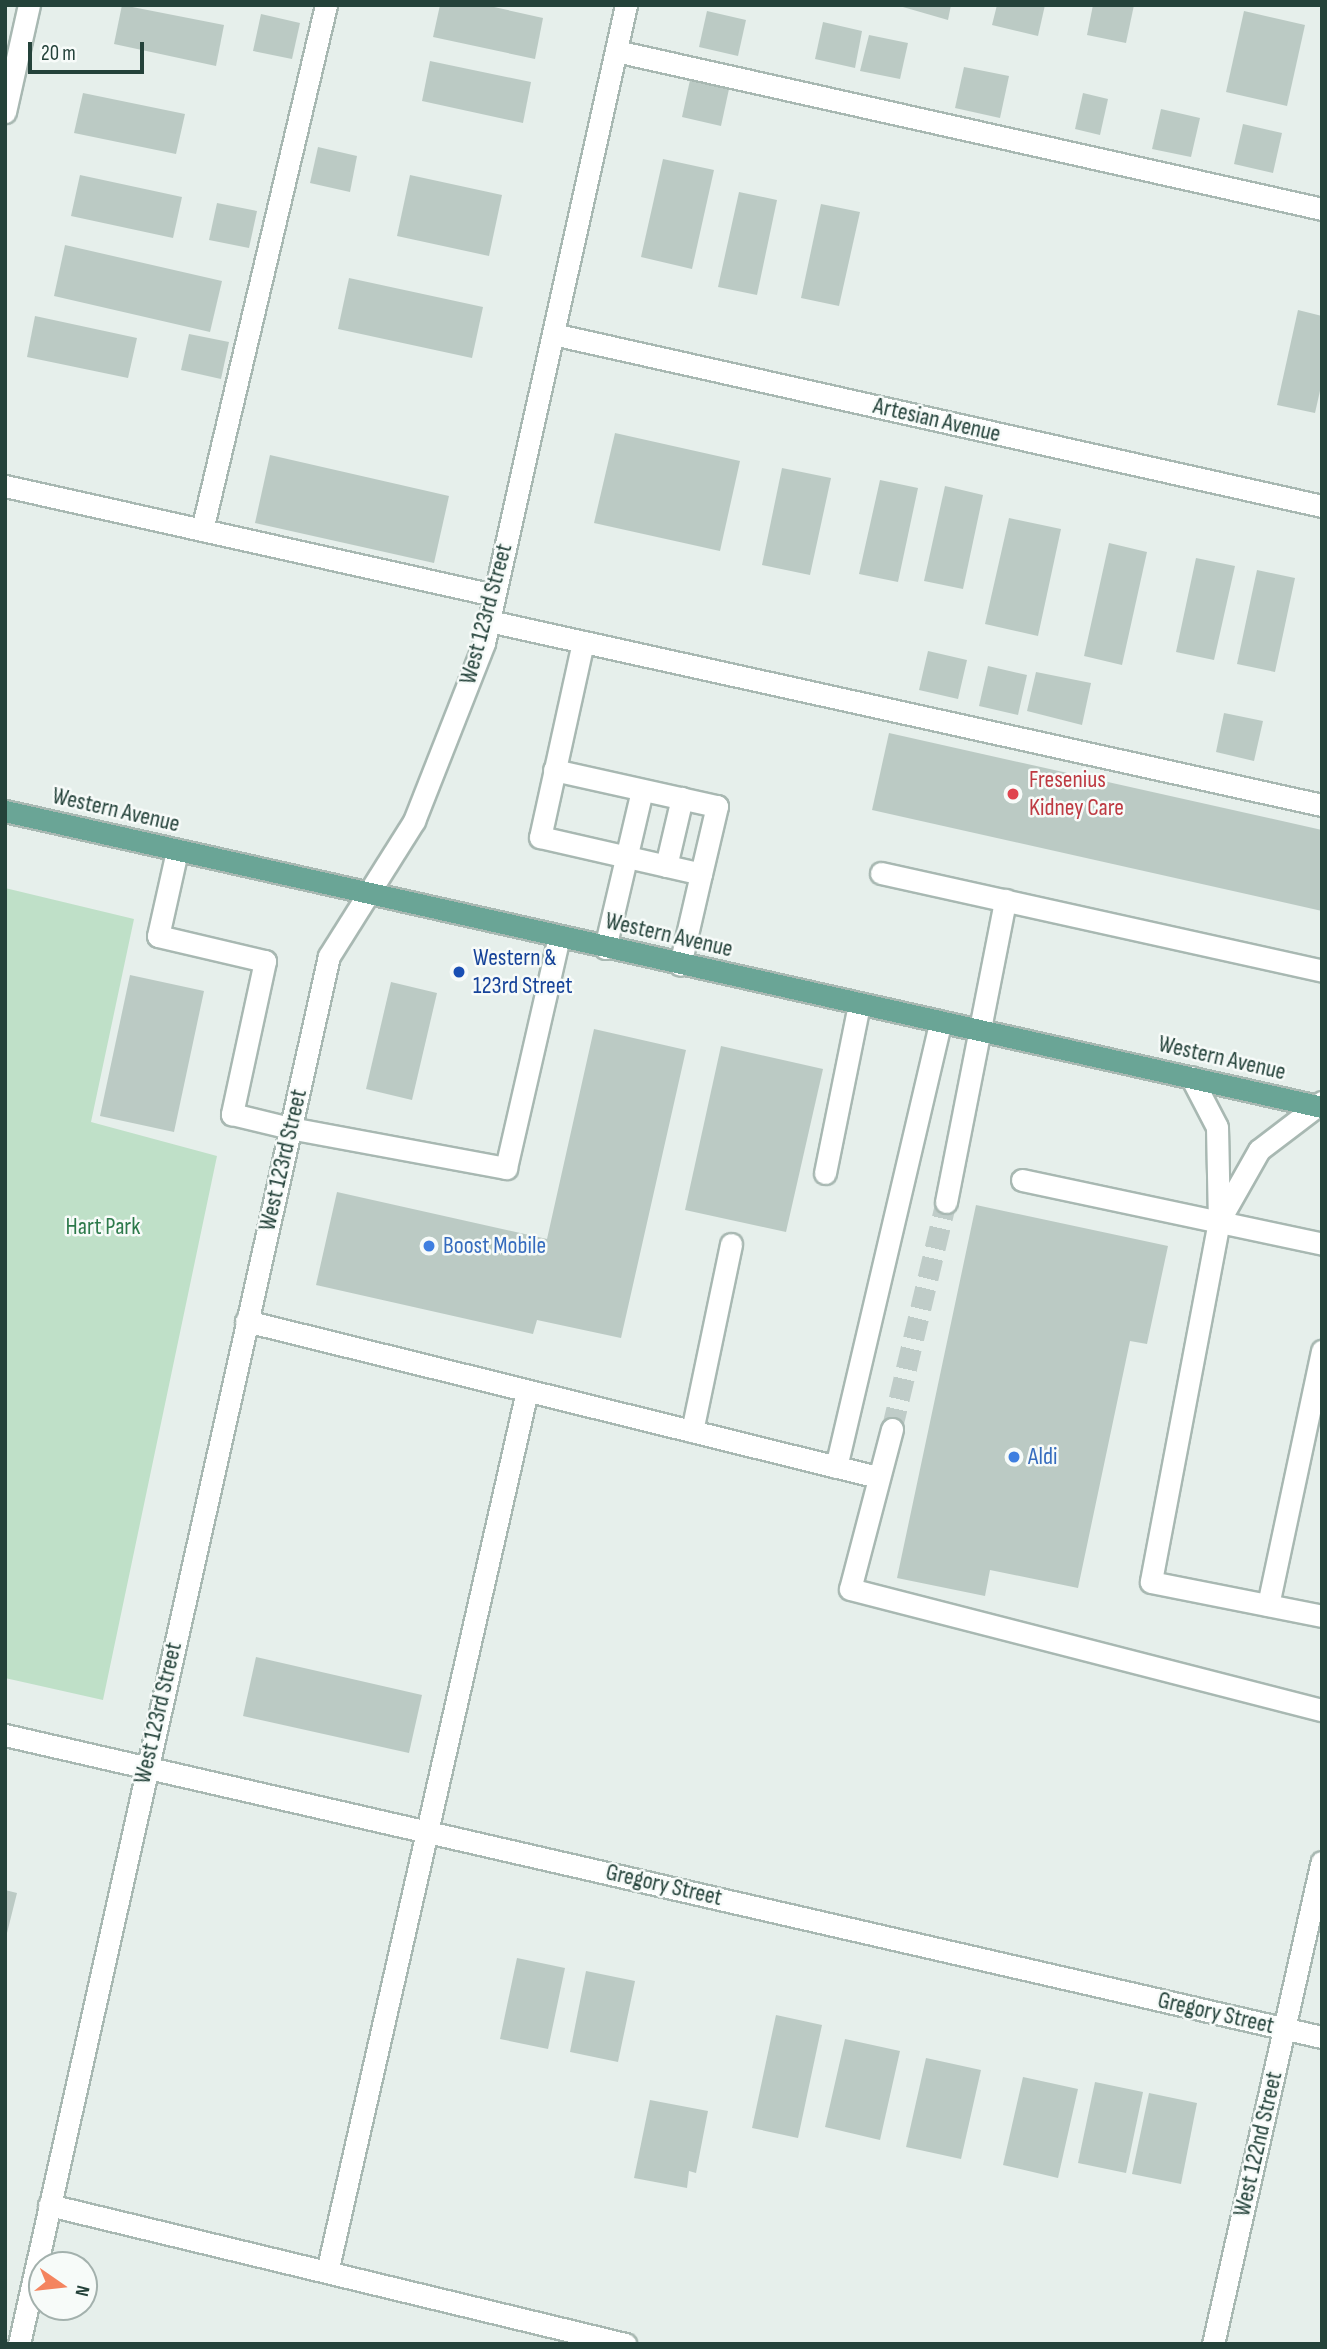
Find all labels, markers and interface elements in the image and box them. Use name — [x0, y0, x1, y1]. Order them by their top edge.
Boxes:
scale bar — [32, 28, 147, 72]
text: 20 m — [41, 41, 76, 66]
street label: Artesian Avenue — [871, 391, 1003, 449]
street label: West 123rd Street — [453, 541, 519, 687]
place label: Fresenius Kidney Care — [1029, 766, 1124, 822]
street label: Western Avenue — [49, 781, 183, 839]
marker: Fresenius Kidney Care — [1003, 784, 1023, 804]
street label: Western Avenue — [602, 906, 736, 964]
place label: Western & 123rd Street — [473, 944, 573, 1000]
marker: Western & 123rd Street — [451, 964, 467, 980]
street label: Western Avenue — [1155, 1029, 1289, 1087]
street label: West 123rd Street — [253, 1086, 313, 1234]
park label: Hart Park — [66, 1213, 140, 1241]
place label: Boost Mobile — [443, 1232, 546, 1260]
marker: Boost Mobile — [421, 1238, 437, 1254]
place label: Aldi — [1028, 1443, 1058, 1471]
marker: Aldi — [1006, 1449, 1022, 1465]
street label: West 123rd Street — [128, 1639, 188, 1787]
street label: Gregory Street — [603, 1858, 725, 1912]
street label: Gregory Street — [1155, 1986, 1277, 2040]
street label: West 122nd Street — [1227, 2069, 1289, 2219]
north arrow — [28, 2251, 98, 2321]
text: N — [70, 2283, 94, 2298]

